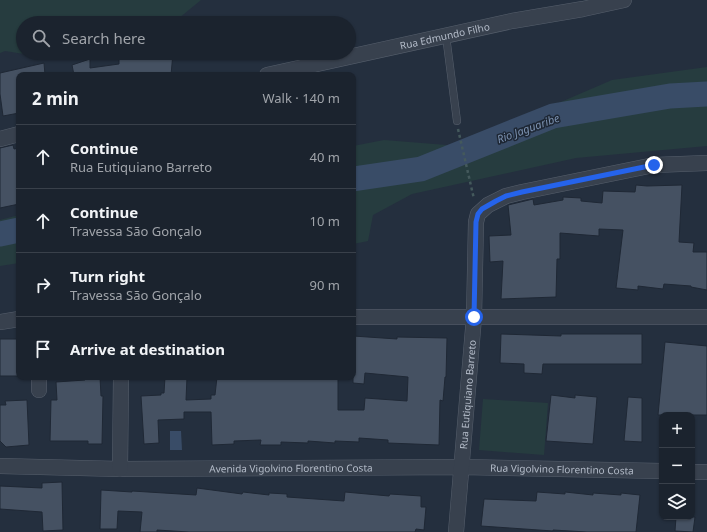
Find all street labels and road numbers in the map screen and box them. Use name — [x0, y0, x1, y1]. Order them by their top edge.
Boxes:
street label: Rua Edmundo Filho — [399, 19, 491, 53]
street label: Rua Eutiquiano Barreto — [456, 339, 479, 450]
street label: Avenida Vigolvino Florentino Costa — [209, 461, 373, 475]
street label: Rua Vigolvino Florentino Costa — [490, 461, 634, 477]

